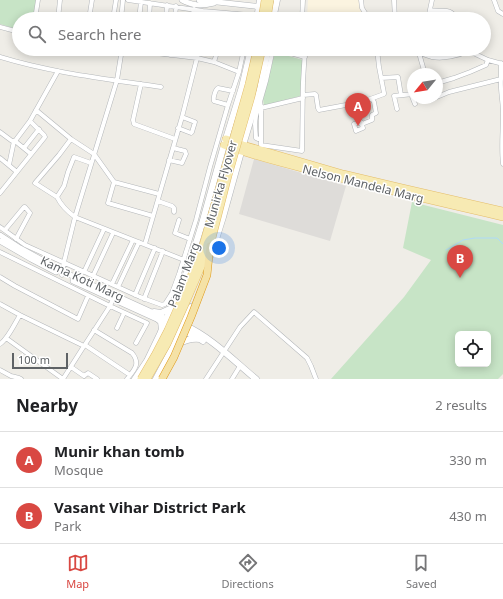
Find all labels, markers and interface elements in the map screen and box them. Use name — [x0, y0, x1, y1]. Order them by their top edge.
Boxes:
search box — [12, 12, 491, 56]
icon: search — [26, 23, 48, 45]
text: Search here — [58, 24, 141, 44]
north arrow — [407, 68, 443, 104]
pin: A — [345, 93, 371, 126]
street label: Munirka Flyover — [200, 138, 241, 230]
street label: Nelson Mandela Marg — [301, 160, 426, 207]
your location — [209, 238, 229, 258]
street label: Palam Marg — [163, 240, 204, 310]
pin: B — [447, 245, 473, 278]
street label: Kama Koti Marg — [38, 252, 127, 305]
map controls — [455, 331, 491, 367]
button: locate — [455, 331, 491, 367]
scale bar — [12, 351, 68, 370]
text: 100 m — [18, 352, 50, 367]
text: Nearby — [16, 394, 78, 417]
text: 2 results — [435, 396, 487, 414]
text: Munir khan tomb — [54, 441, 184, 461]
text: A — [25, 451, 34, 469]
text: 330 m — [449, 451, 487, 469]
text: Mosque — [54, 461, 103, 479]
text: Vasant Vihar District Park — [54, 497, 246, 517]
text: B — [25, 507, 33, 525]
text: 430 m — [449, 507, 487, 525]
text: Park — [54, 517, 81, 535]
tab: Map — [66, 552, 89, 591]
tab: Directions — [221, 552, 274, 591]
tab: Saved — [406, 552, 437, 591]

